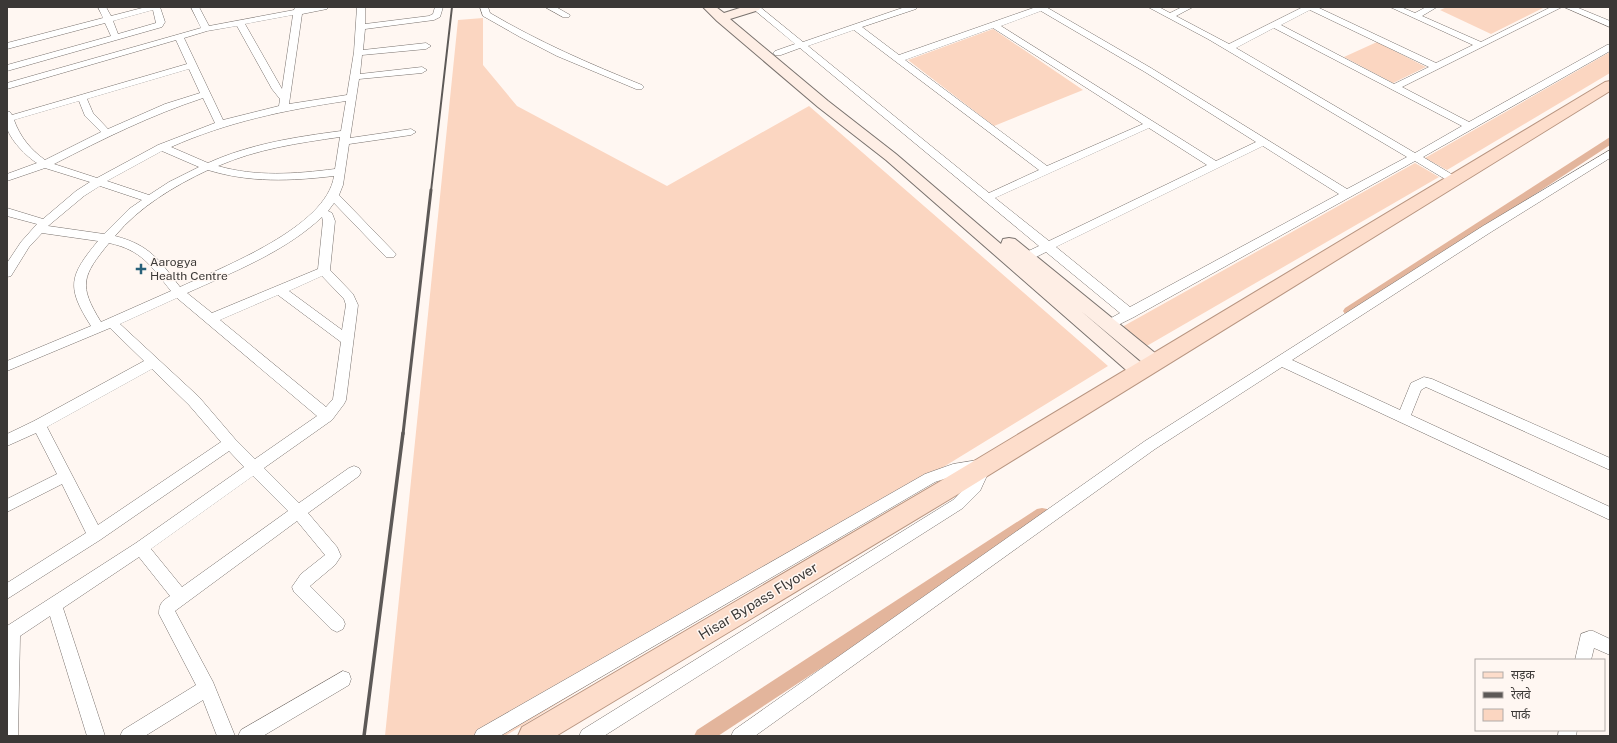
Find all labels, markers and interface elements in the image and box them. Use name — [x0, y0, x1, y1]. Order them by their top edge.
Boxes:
place label: Aarogya Health Centre — [150, 255, 228, 283]
marker: Aarogya Health Centre — [135, 263, 147, 275]
street label: Hisar Bypass Flyover — [696, 559, 820, 643]
legend — [1475, 659, 1605, 731]
text: सड़क — [1511, 668, 1536, 682]
text: रेलवे — [1511, 687, 1531, 702]
text: पार्क — [1511, 708, 1531, 722]

